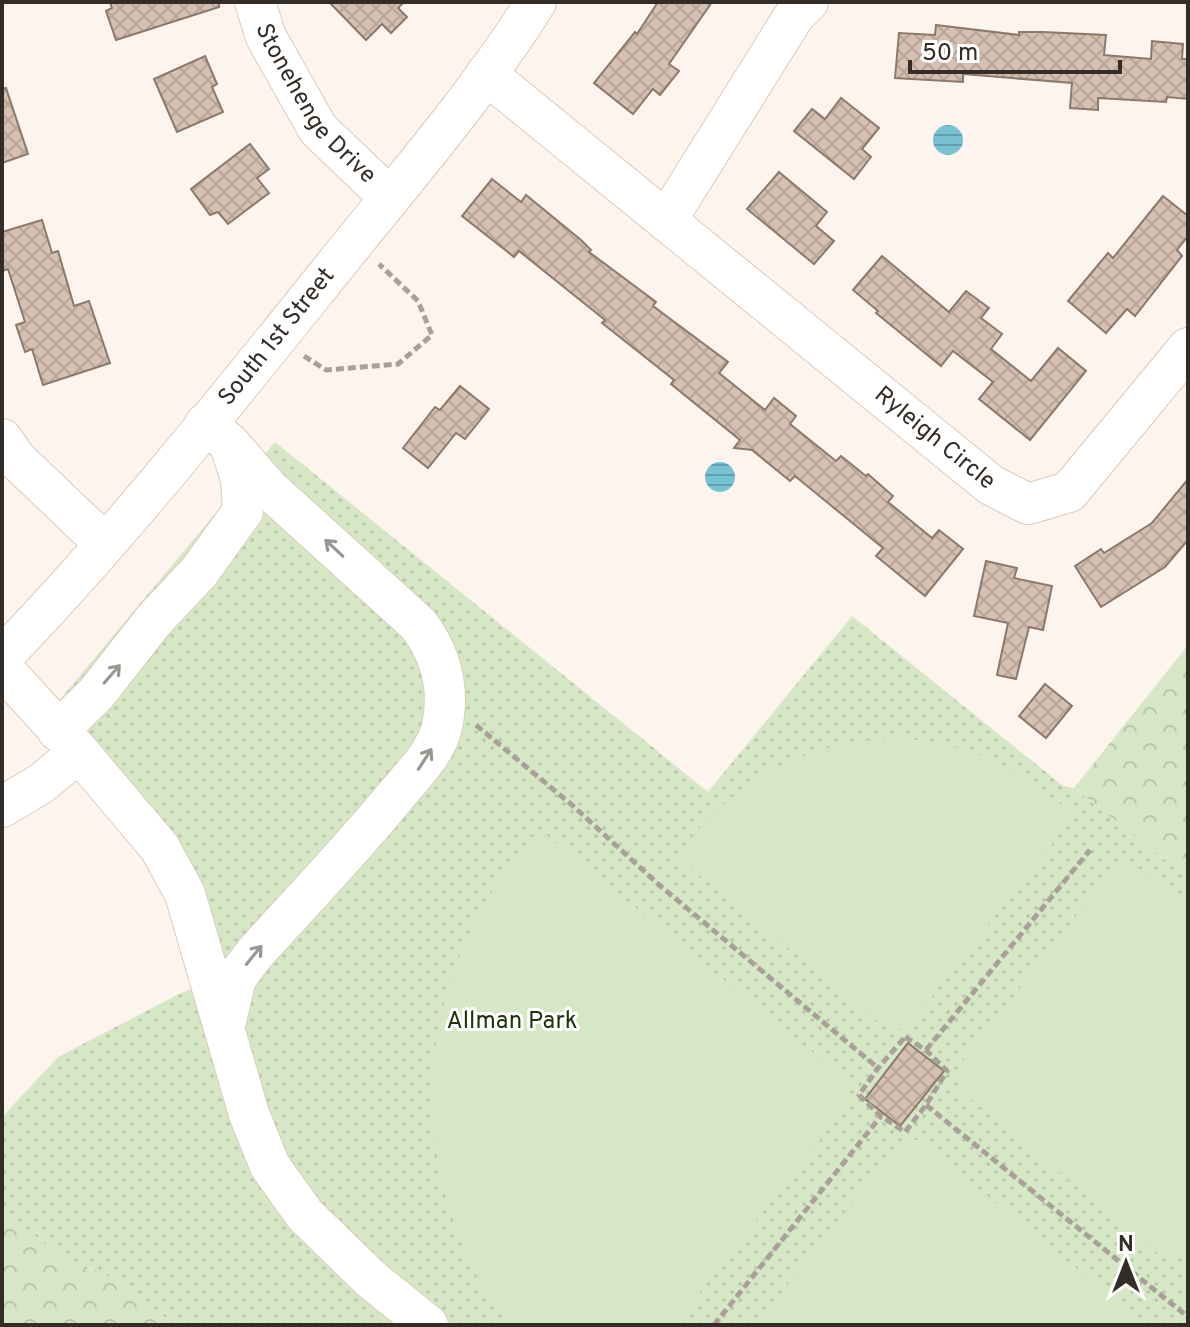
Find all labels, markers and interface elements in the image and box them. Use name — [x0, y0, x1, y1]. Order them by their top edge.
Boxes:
street label: Stonehenge Drive — [248, 20, 382, 191]
scale bar — [910, 24, 1120, 74]
text: 50 m — [922, 39, 978, 69]
street label: South 1st Street — [213, 262, 342, 412]
street label: Ryleigh Circle — [867, 381, 1001, 497]
one-way arrow — [324, 539, 344, 557]
one-way arrow — [103, 665, 121, 685]
one-way arrow — [417, 748, 433, 771]
one-way arrow — [245, 945, 263, 966]
park label: Allman Park — [447, 1007, 577, 1037]
north arrow — [1086, 1223, 1166, 1303]
text: N — [1118, 1232, 1134, 1259]

